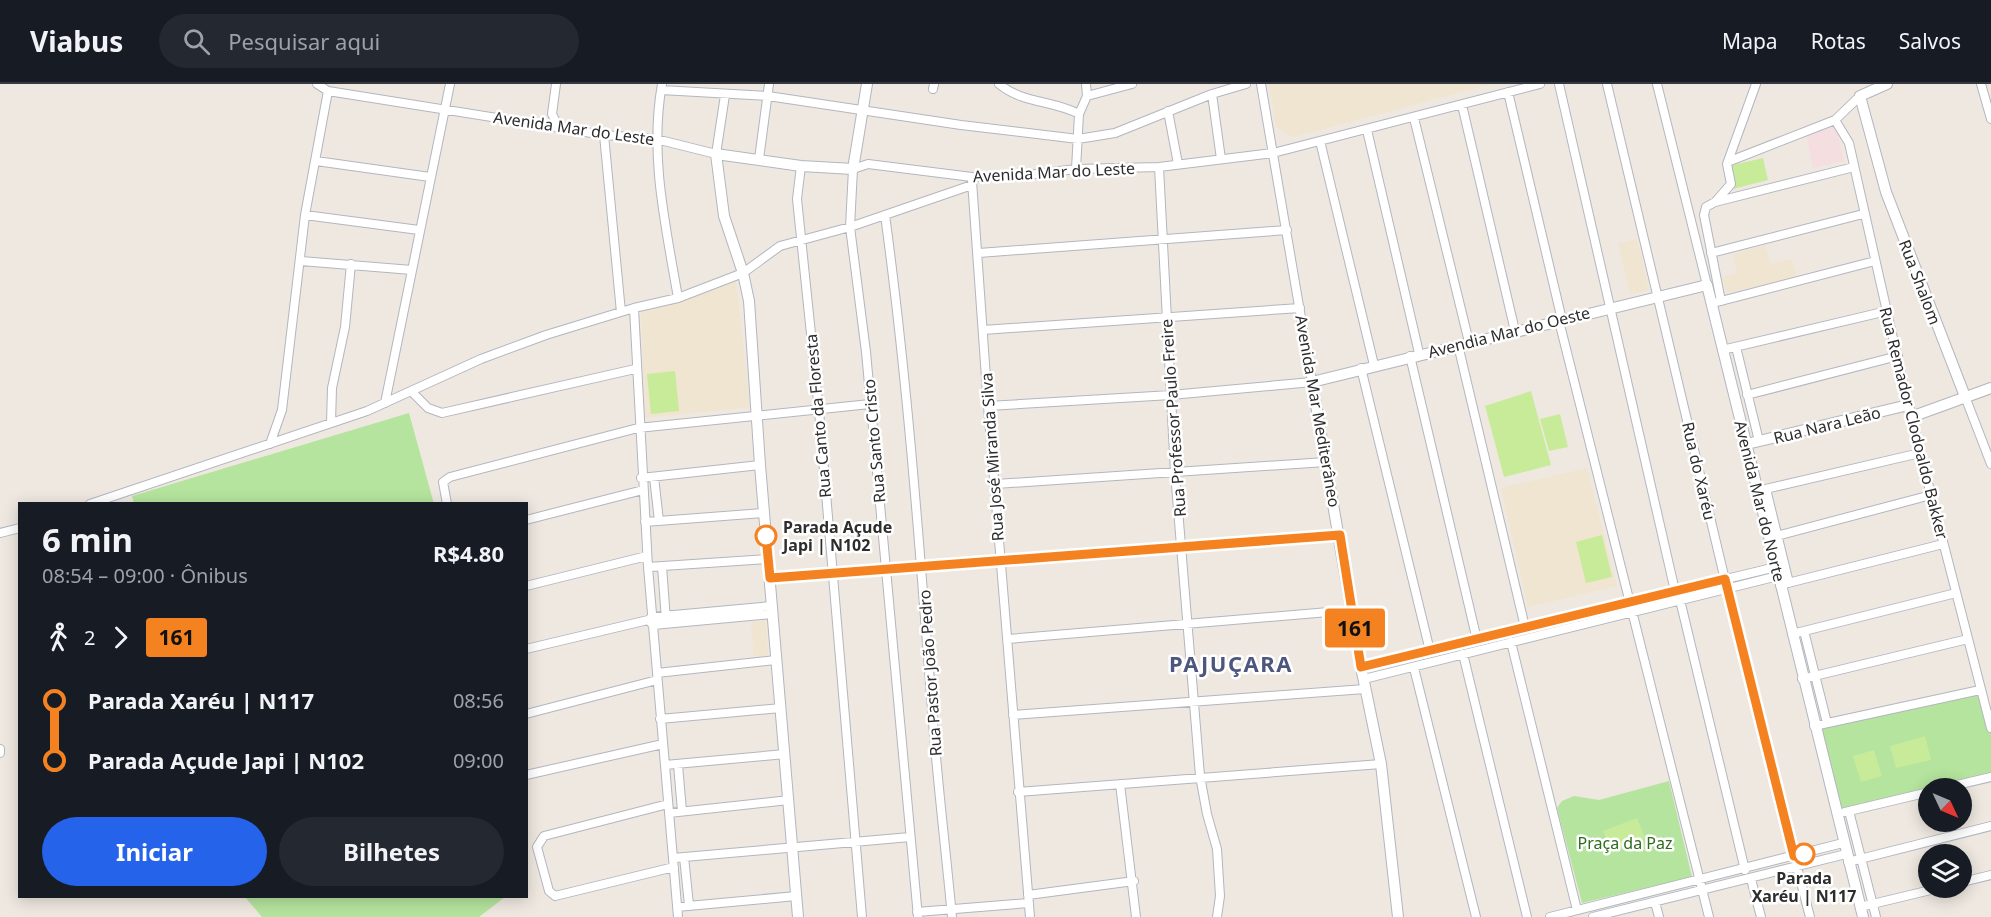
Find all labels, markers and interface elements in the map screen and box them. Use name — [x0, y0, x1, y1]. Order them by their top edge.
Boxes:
search box — [159, 14, 579, 68]
text: Viabus — [30, 22, 123, 60]
icon: search — [180, 25, 213, 58]
text: Pesquisar aqui — [228, 26, 380, 56]
text: Mapa — [1722, 27, 1778, 55]
text: Rotas — [1811, 27, 1866, 55]
text: Salvos — [1899, 27, 1961, 55]
street label: Avenida Mar do Leste — [492, 106, 656, 150]
street label: Avenida Mar do Leste — [972, 157, 1136, 187]
street label: Rua Shalom — [1894, 236, 1946, 328]
street label: Avendia Mar do Oeste — [1426, 301, 1592, 363]
street label: Rua Remador Clodoaldo Bakker — [1874, 305, 1954, 542]
street label: Avenida Mar Mediterâneo — [1290, 313, 1346, 509]
street label: Rua Professor Paulo Freire — [1155, 318, 1191, 518]
street label: Rua Canto da Floresta — [800, 333, 836, 499]
street label: Rua José Miranda Silva — [975, 372, 1009, 542]
street label: Rua Santo Cristo — [858, 378, 890, 504]
street label: Rua Nara Leão — [1771, 401, 1883, 449]
street label: Avenida Mar do Norte — [1729, 418, 1791, 584]
street label: Rua do Xaréu — [1677, 420, 1721, 522]
place label: Parada Açude Japi | N102 — [781, 516, 892, 556]
text: 6 min — [42, 517, 133, 562]
marker: Parada Açude Japi | N102 — [755, 525, 777, 547]
text: R$4.80 — [433, 538, 504, 568]
text: 08:54 – 09:00 · Ônibus — [42, 562, 248, 589]
street label: Rua Pastor João Pedro — [913, 589, 947, 757]
line badge: 161 — [1320, 608, 1390, 648]
text: 161 — [1337, 614, 1373, 642]
icon: walk — [42, 621, 75, 654]
icon: forward — [104, 621, 137, 654]
text: 161 — [158, 623, 195, 651]
text: 2 — [84, 624, 95, 651]
district label: PAJUÇARA — [1169, 648, 1293, 678]
text: Parada Xaréu | N117 — [88, 685, 314, 715]
text: 08:56 — [453, 687, 504, 714]
text: Parada Açude Japi | N102 — [88, 745, 364, 775]
text: 09:00 — [453, 747, 504, 774]
north arrow — [1918, 778, 1972, 832]
map controls — [1918, 778, 1972, 898]
button: Iniciar — [42, 817, 267, 886]
button: Bilhetes — [279, 817, 504, 886]
park label: Praça da Paz — [1578, 832, 1672, 854]
marker: Parada Xaréu | N117 — [1793, 843, 1815, 865]
button: layers — [1918, 844, 1972, 898]
place label: Parada Xaréu | N117 — [1752, 867, 1856, 907]

